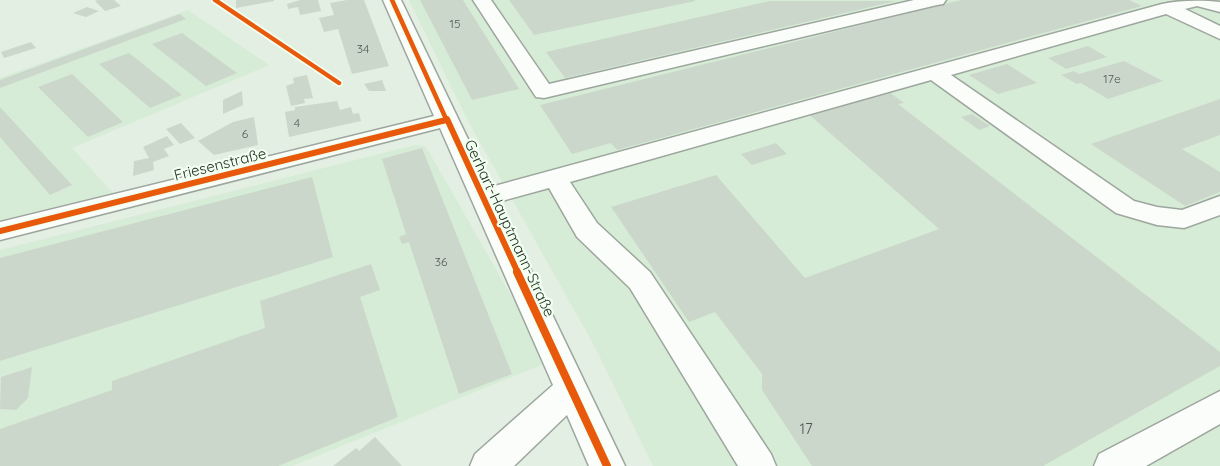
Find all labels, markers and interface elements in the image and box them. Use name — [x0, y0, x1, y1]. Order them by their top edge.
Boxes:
house number: 15 — [450, 16, 460, 31]
house number: 34 — [357, 41, 369, 56]
house number: 17e — [1103, 71, 1121, 86]
house number: 4 — [294, 115, 300, 130]
house number: 6 — [242, 126, 249, 141]
street label: Gerhart-Hauptmann-Straße — [461, 136, 559, 320]
street label: Friesenstraße — [172, 143, 268, 185]
house number: 36 — [435, 254, 448, 269]
house number: 17 — [799, 419, 813, 438]

